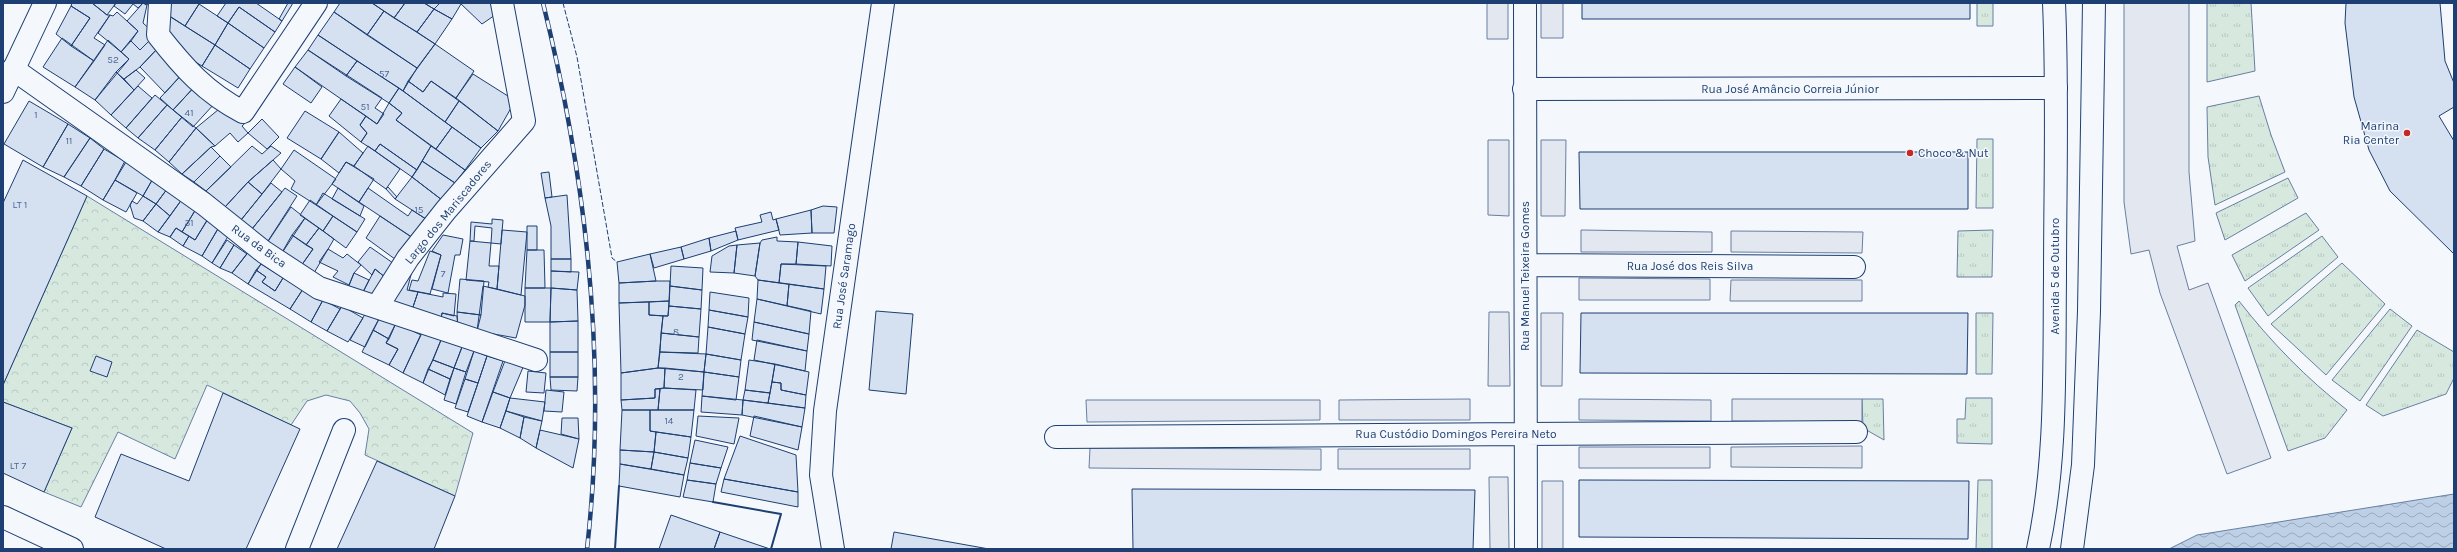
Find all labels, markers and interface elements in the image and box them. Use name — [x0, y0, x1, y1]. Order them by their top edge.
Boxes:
house number: 52 — [107, 54, 119, 66]
house number: 57 — [379, 68, 389, 80]
street label: Rua José Amâncio Correia Júnior — [1701, 82, 1879, 96]
house number: 51 — [361, 101, 369, 113]
house number: 41 — [185, 107, 193, 119]
house number: 1 — [34, 109, 38, 121]
place label: Marina Ria Center — [2343, 119, 2400, 147]
marker: Marina Ria Center — [2402, 128, 2412, 138]
house number: 11 — [66, 135, 72, 147]
place label: Choco & Nut — [1918, 146, 1989, 160]
marker: Choco & Nut — [1905, 148, 1915, 158]
street label: Largo dos Mariscadores — [402, 157, 494, 267]
house number: LT 1 — [13, 199, 27, 211]
street label: Rua Manuel Teixeira Gomes — [1518, 201, 1532, 351]
house number: 15 — [415, 204, 424, 216]
house number: 31 — [184, 217, 194, 229]
street label: Avenida 5 de Outubro — [2048, 218, 2062, 334]
street label: Rua da Bica — [229, 221, 289, 271]
street label: Rua José Saramago — [830, 222, 858, 330]
street label: Rua José dos Reis Silva — [1627, 259, 1753, 273]
house number: 7 — [441, 268, 446, 280]
house number: 8 — [673, 326, 679, 338]
house number: 2 — [678, 371, 684, 383]
house number: 14 — [665, 415, 674, 427]
street label: Rua Custódio Domingos Pereira Neto — [1355, 427, 1557, 441]
house number: LT 7 — [10, 460, 26, 472]

